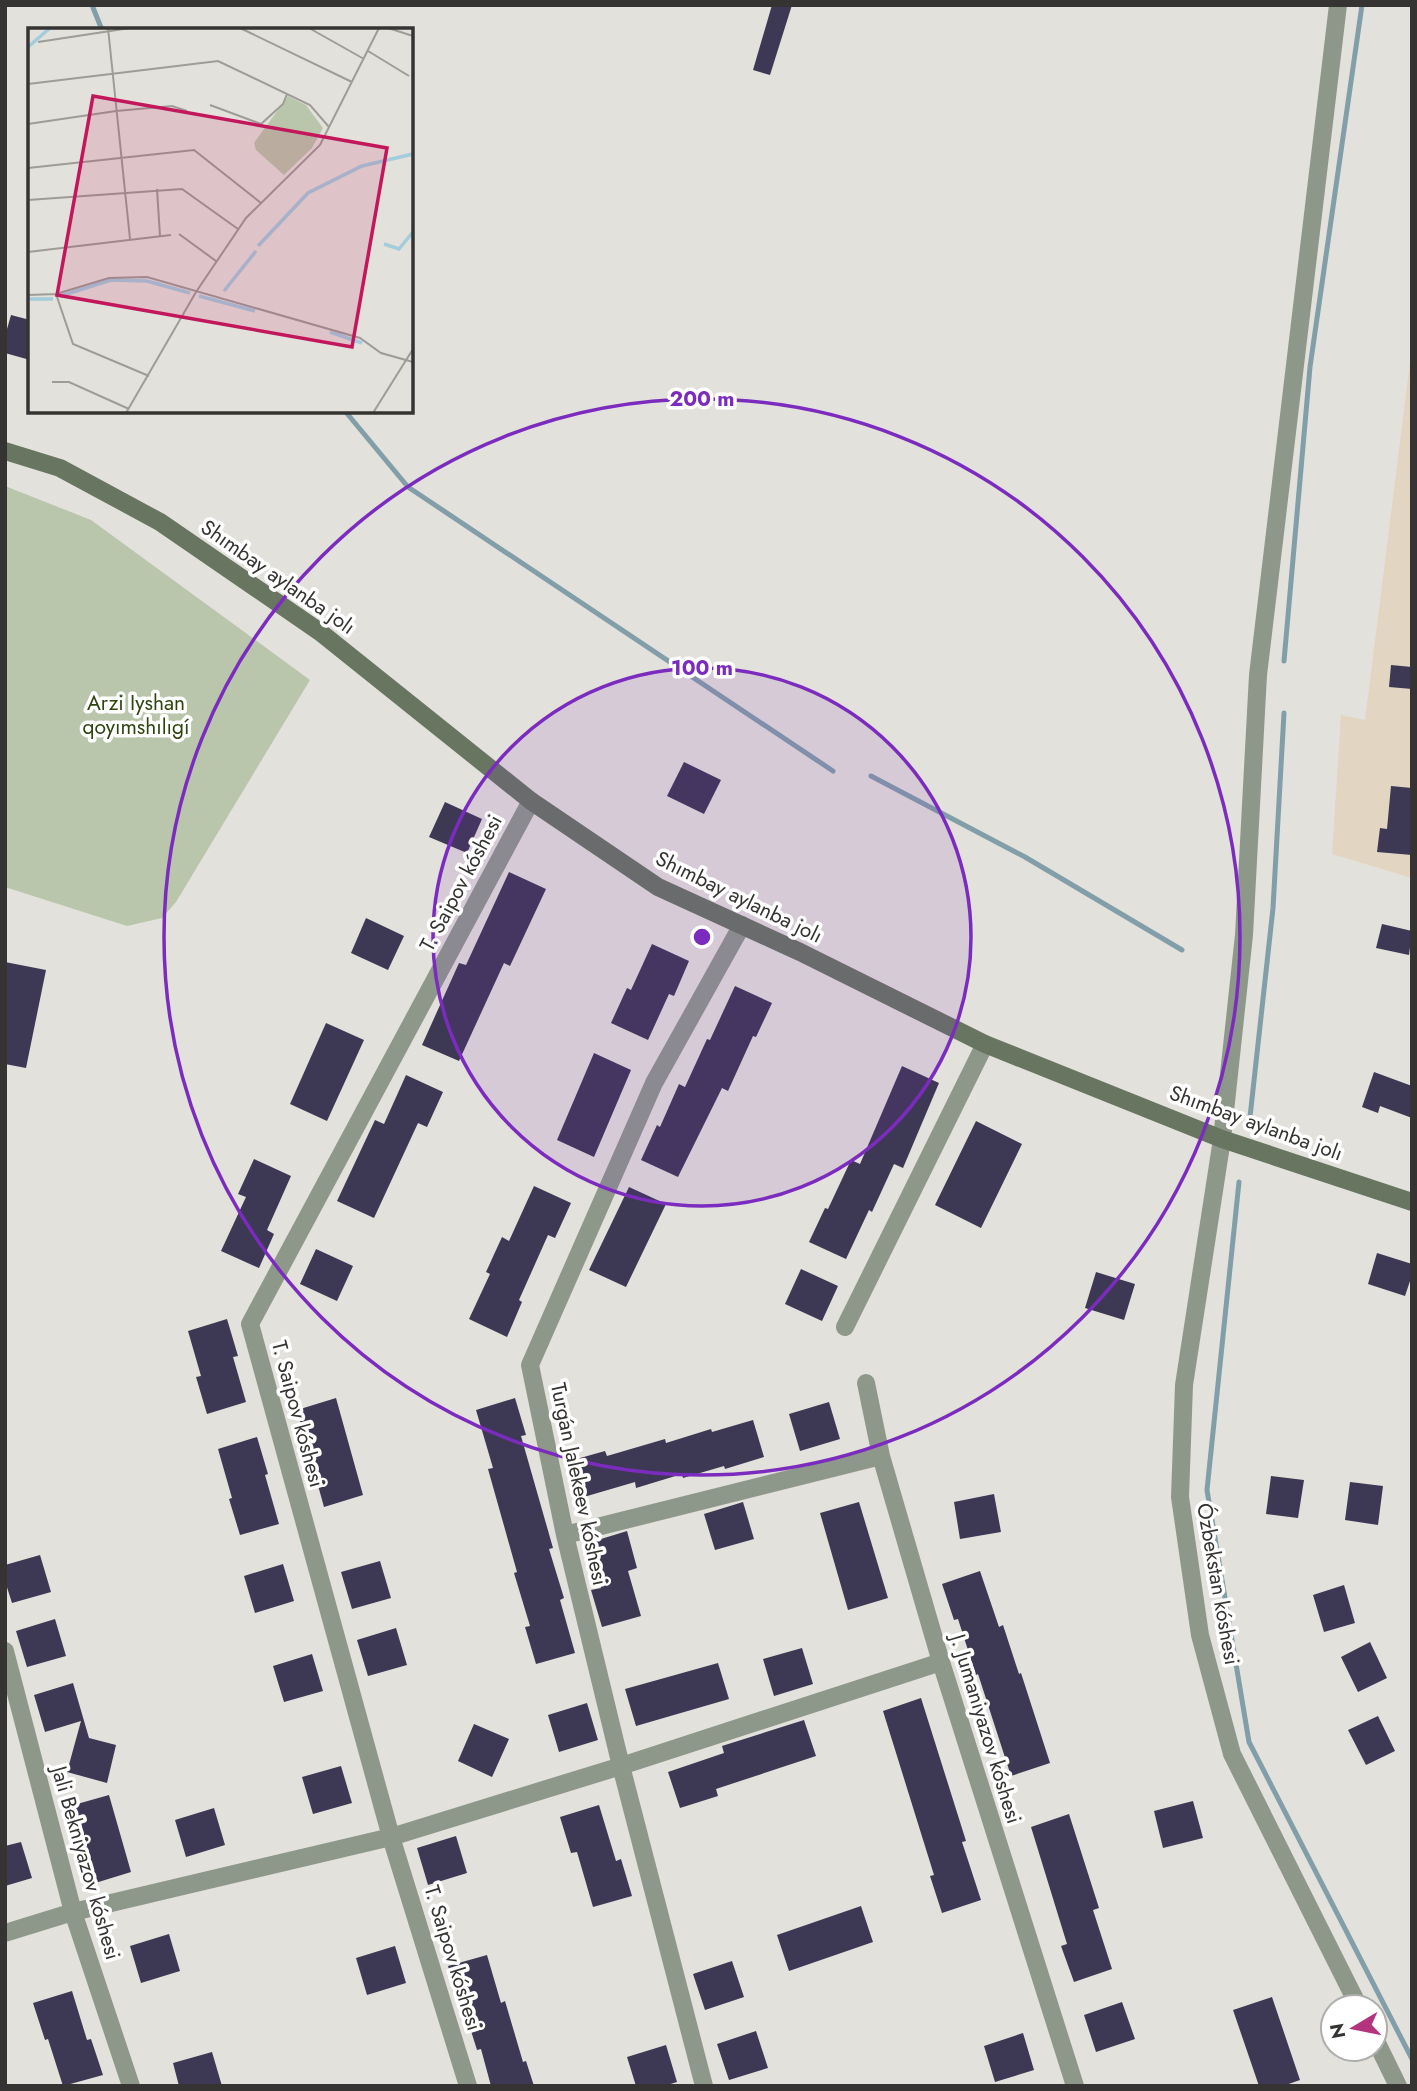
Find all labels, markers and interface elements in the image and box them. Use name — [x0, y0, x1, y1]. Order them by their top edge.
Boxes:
inset map — [28, 28, 413, 413]
text: 200 m — [669, 384, 735, 414]
street label: Shımbay aylanba jolı — [195, 512, 361, 642]
text: 100 m — [671, 653, 733, 683]
park label: Arzi Iyshan qoyımshılıǵı — [83, 688, 190, 742]
street label: T. Saipov kóshesi — [412, 809, 510, 957]
street label: Shımbay aylanba jolı — [650, 844, 828, 950]
centre of rings — [690, 925, 714, 949]
street label: Shımbay aylanba jolı — [1165, 1078, 1347, 1168]
street label: T. Saipov kóshesi — [264, 1337, 332, 1491]
street label: Turǵan Jalekeev kóshesi — [543, 1380, 615, 1588]
street label: Ózbekstan kóshesi — [1189, 1501, 1247, 1667]
street label: J. Jumaniyazov kóshesi — [942, 1628, 1029, 1827]
street label: Jali Bekniyazov kóshesi — [43, 1760, 128, 1963]
street label: T. Saipov kóshesi — [417, 1882, 489, 2034]
north arrow — [1319, 1993, 1389, 2063]
text: N — [1323, 2021, 1352, 2041]

